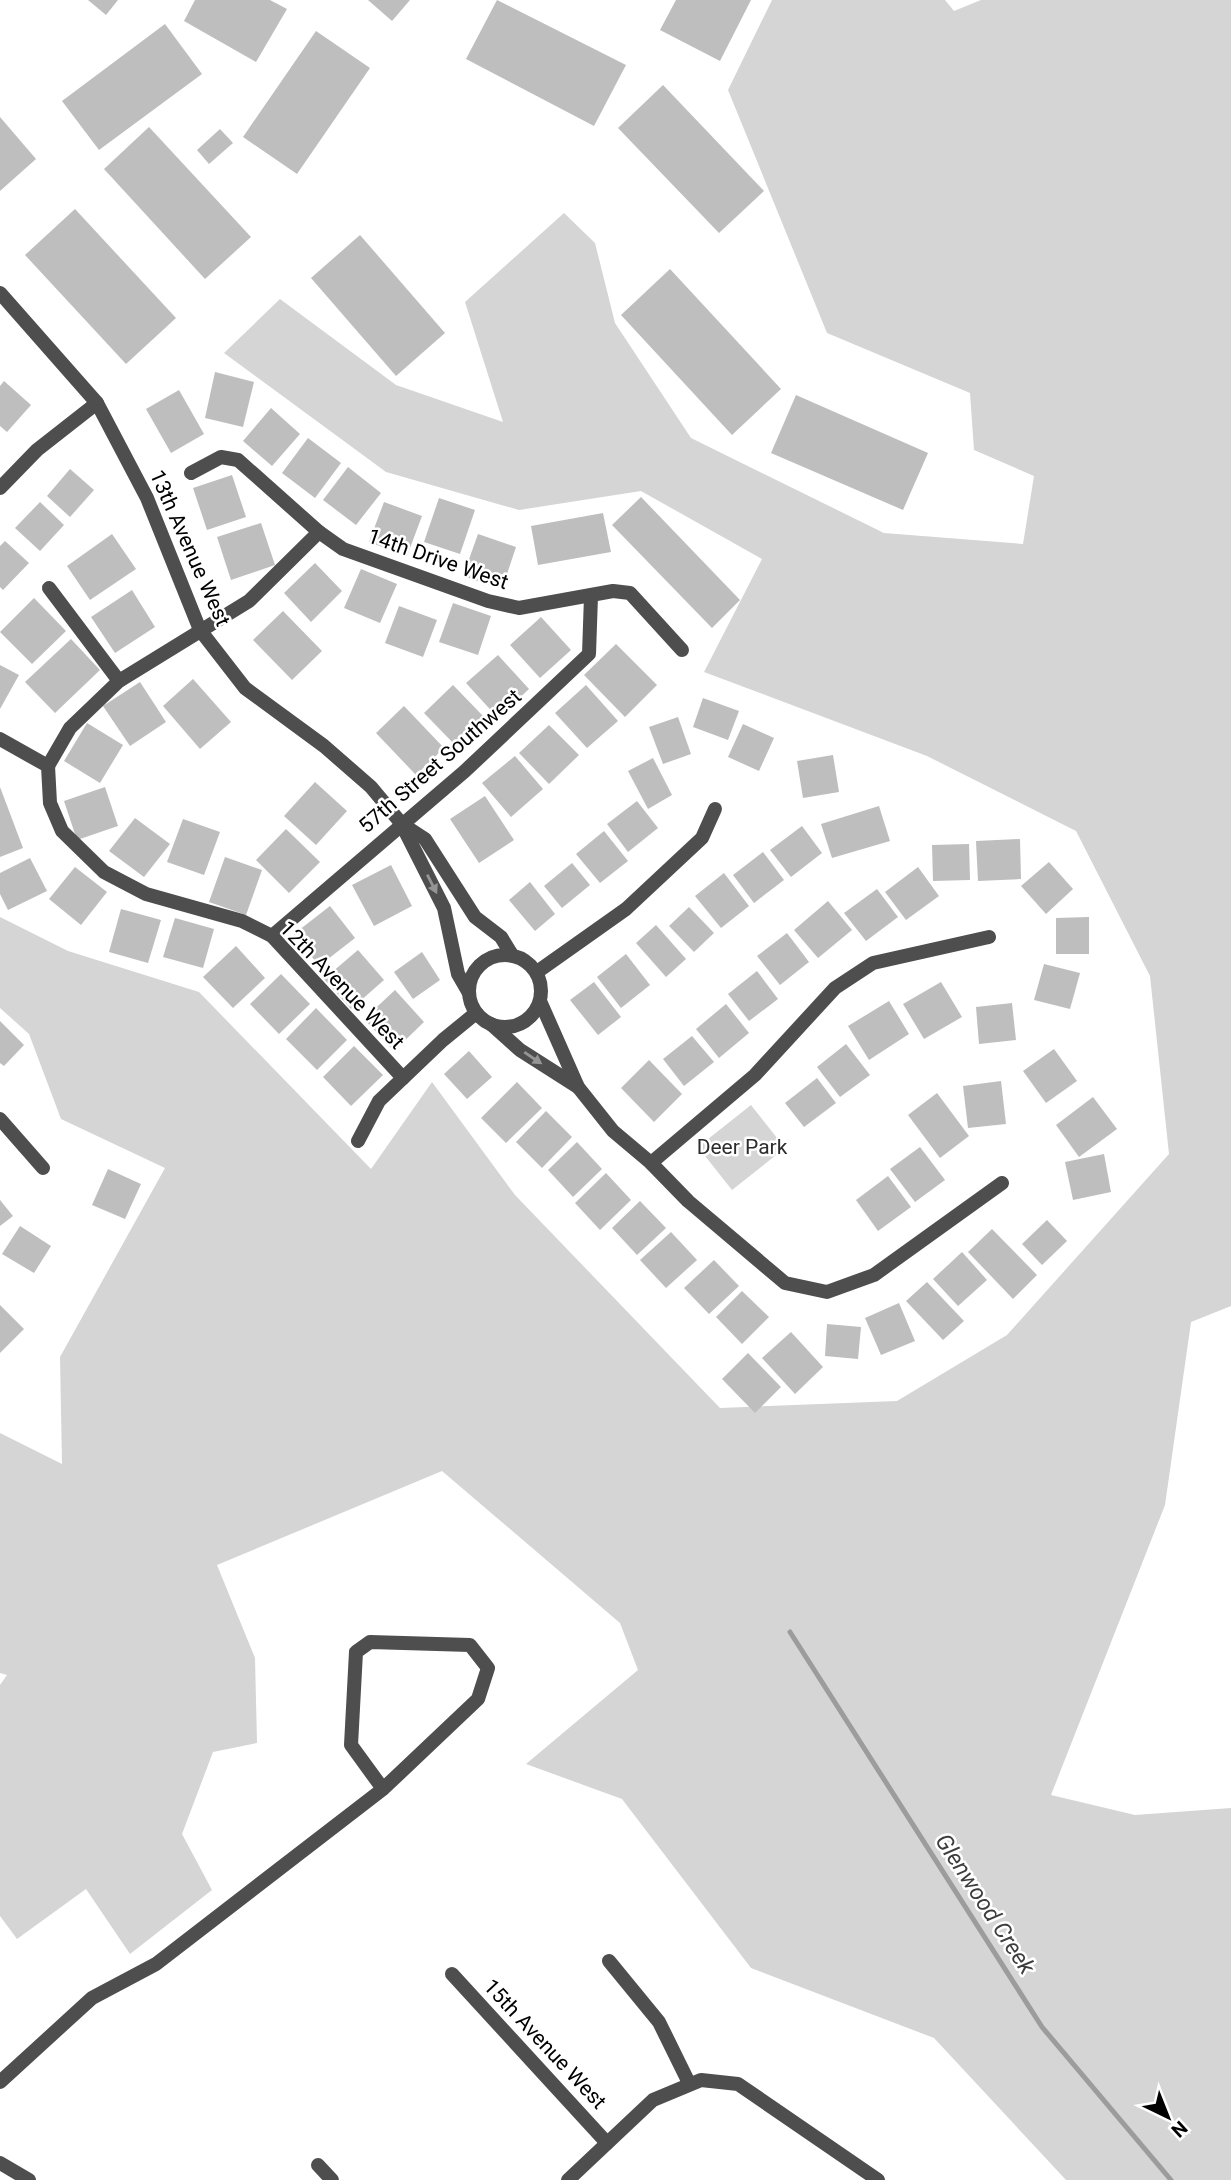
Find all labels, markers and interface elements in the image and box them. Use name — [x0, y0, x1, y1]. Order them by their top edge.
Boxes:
street label: 13th Avenue West — [145, 466, 235, 630]
street label: 14th Drive West — [365, 524, 511, 594]
street label: 57th Street Southwest — [354, 684, 526, 838]
one-way arrow — [426, 874, 438, 894]
street label: 12th Avenue West — [275, 916, 409, 1054]
one-way arrow — [523, 1051, 542, 1064]
park label: Deer Park — [697, 1135, 788, 1159]
water label: Glenwood Creek — [930, 1829, 1041, 1980]
street label: 15th Avenue West — [479, 1974, 611, 2114]
north arrow — [1133, 2082, 1203, 2152]
text: N — [1167, 2116, 1192, 2142]

